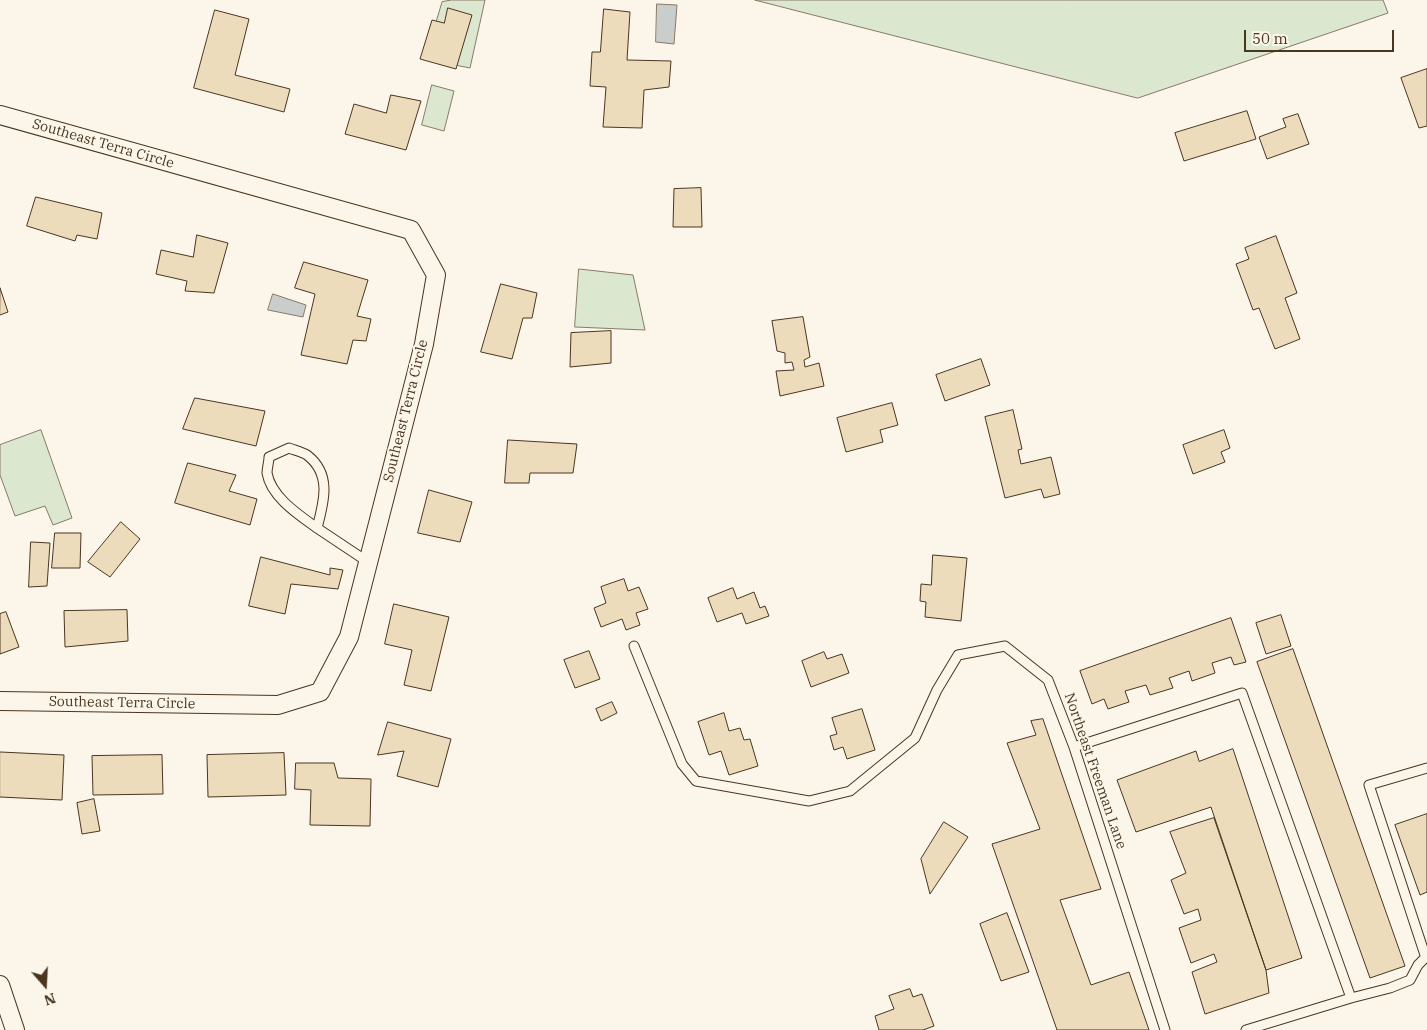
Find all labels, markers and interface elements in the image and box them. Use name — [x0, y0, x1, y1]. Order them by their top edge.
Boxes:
scale bar — [1247, 20, 1397, 52]
text: 50 m — [1252, 29, 1288, 48]
street label: Southeast Terra Circle — [30, 116, 176, 172]
street label: Southeast Terra Circle — [380, 338, 432, 484]
street label: Northeast Freeman Lane — [1060, 691, 1130, 851]
street label: Southeast Terra Circle — [49, 693, 195, 713]
north arrow — [20, 960, 70, 1010]
text: N — [42, 989, 58, 1009]

